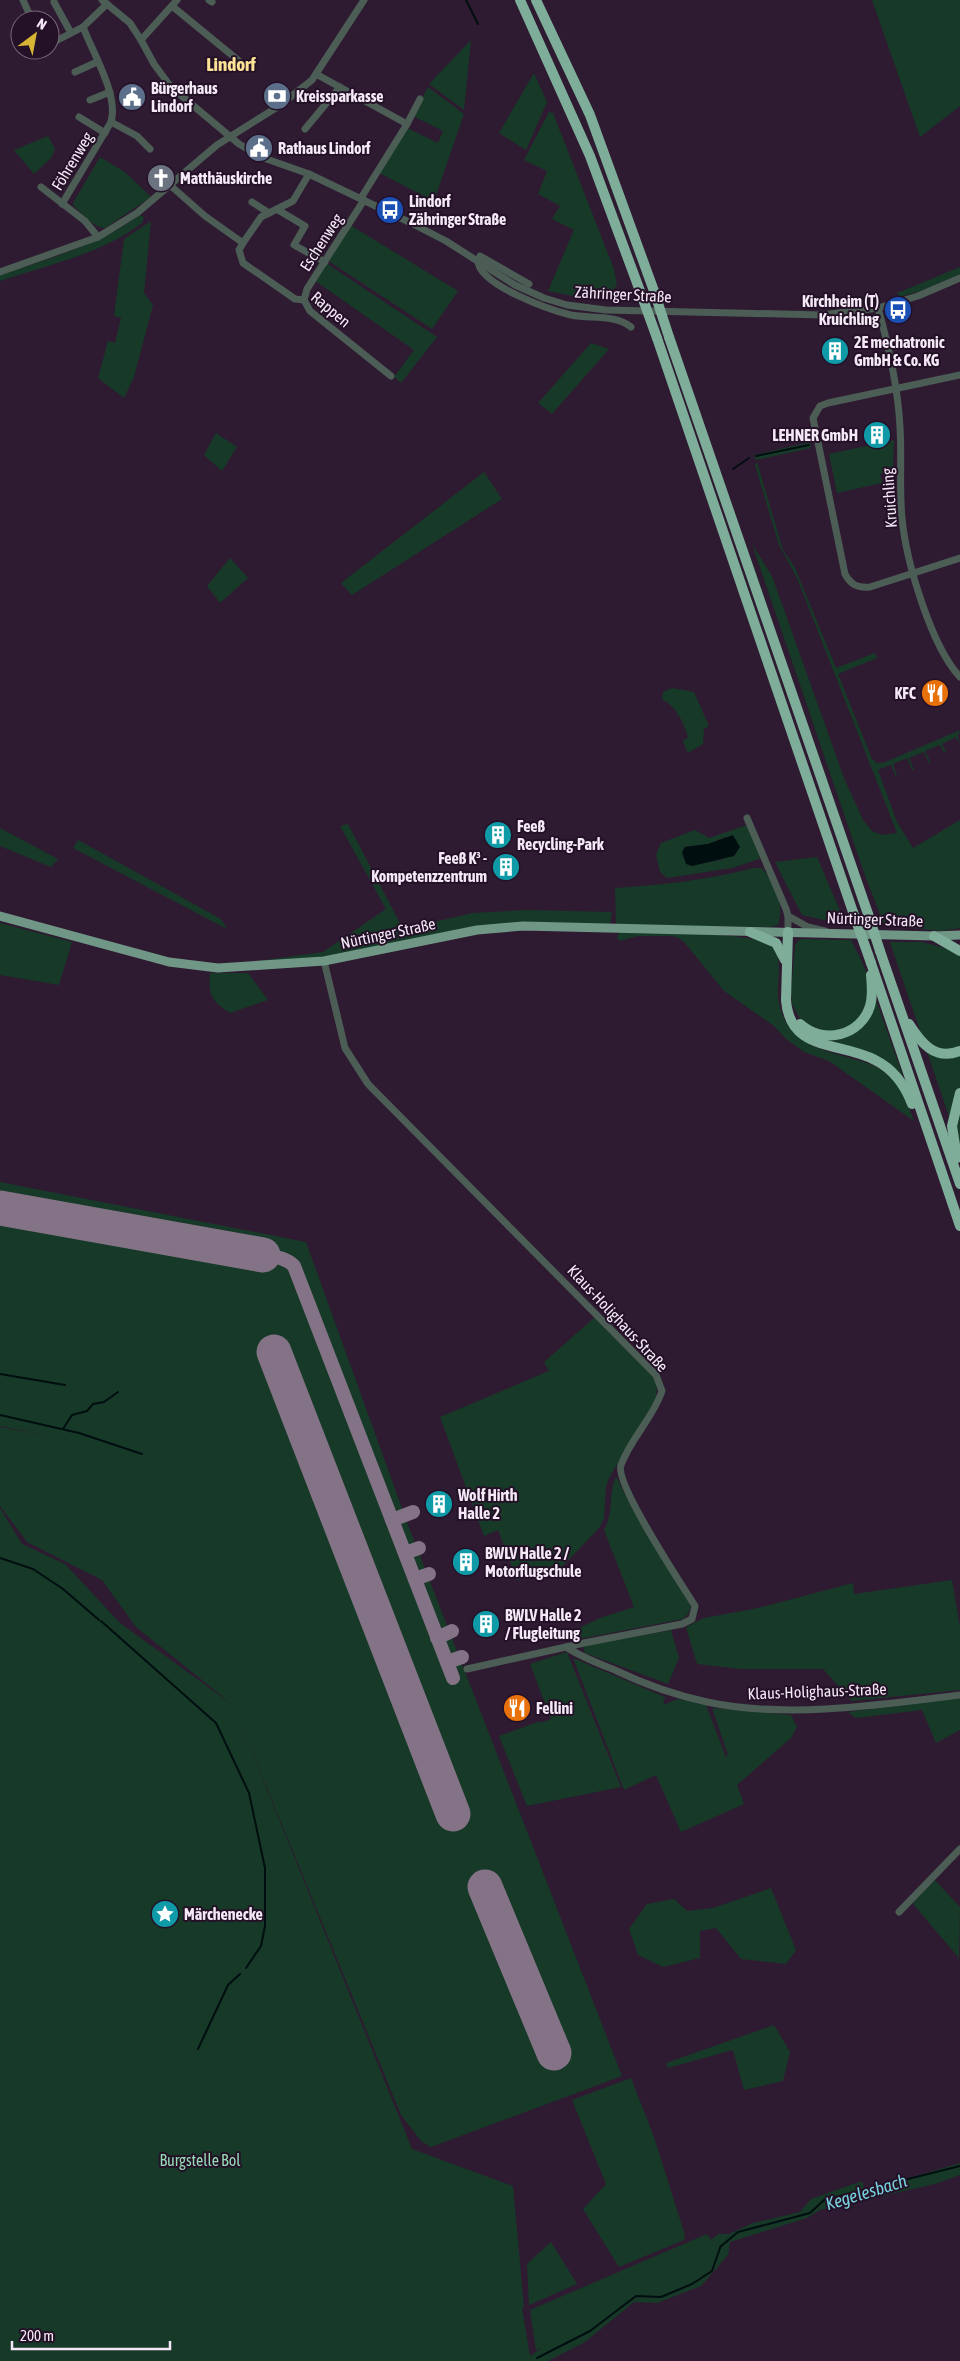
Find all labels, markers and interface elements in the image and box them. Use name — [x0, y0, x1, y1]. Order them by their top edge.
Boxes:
north arrow — [10, 10, 60, 60]
text: N — [34, 15, 50, 33]
district label: Lindorf — [206, 53, 257, 75]
place label: Bürgerhaus Lindorf — [151, 79, 218, 115]
bank icon: Kreissparkasse — [262, 81, 292, 111]
public building icon: Bürgerhaus Lindorf — [117, 82, 147, 112]
place label: Kreissparkasse — [296, 87, 384, 105]
street label: Föhrenweg — [48, 129, 97, 194]
public building icon: Rathaus Lindorf — [244, 133, 274, 163]
place label: Rathaus Lindorf — [278, 139, 371, 157]
church icon: Matthäuskirche — [146, 163, 176, 193]
place label: Matthäuskirche — [180, 169, 272, 187]
place label: Lindorf Zähringer Straße — [409, 192, 506, 228]
bus stop icon: Lindorf Zähringer Straße — [375, 195, 405, 225]
street label: Eschenweg — [296, 210, 347, 275]
street label: Zähringer Straße — [574, 282, 672, 307]
street label: Rappen — [307, 287, 354, 331]
place label: Kirchheim (T) Kruichling — [802, 292, 879, 328]
bus stop icon: Kirchheim (T) Kruichling — [883, 295, 913, 325]
place label: 2E mechatronic GmbH & Co. KG — [854, 333, 945, 369]
building icon: 2E mechatronic GmbH & Co. KG — [820, 336, 850, 366]
building icon: LEHNER GmbH — [862, 420, 892, 450]
place label: LEHNER GmbH — [772, 426, 858, 444]
street label: Kruichling — [878, 467, 901, 529]
restaurant icon: KFC — [920, 678, 950, 708]
place label: KFC — [895, 684, 917, 702]
place label: Feeß Recycling-Park — [517, 817, 605, 853]
building icon: Feeß Recycling-Park — [483, 820, 513, 850]
place label: Feeß K³ - Kompetenzzentrum — [371, 849, 487, 885]
building icon: Feeß K³ - Kompetenzzentrum — [491, 852, 521, 882]
street label: Nürtinger Straße — [826, 908, 924, 931]
street label: Nürtinger Straße — [339, 914, 437, 953]
street label: Klaus-Holighaus-Straße — [563, 1261, 672, 1376]
place label: Wolf Hirth Halle 2 — [457, 1486, 518, 1522]
building icon: Wolf Hirth Halle 2 — [424, 1489, 454, 1519]
place label: BWLV Halle 2 / Motorflugschule — [485, 1544, 581, 1580]
building icon: BWLV Halle 2 / Motorflugschule — [451, 1547, 481, 1577]
place label: BWLV Halle 2 / Flugleitung — [505, 1606, 582, 1642]
building icon: BWLV Halle 2 / Flugleitung — [471, 1609, 501, 1639]
street label: Klaus-Holighaus-Straße — [747, 1680, 887, 1703]
restaurant icon: Fellini — [502, 1693, 532, 1723]
place label: Fellini — [536, 1699, 573, 1717]
place icon: Märchenecke — [150, 1899, 180, 1929]
place label: Märchenecke — [184, 1905, 263, 1923]
park label: Burgstelle Bol — [160, 2151, 241, 2170]
water label: Kegelesbach — [823, 2170, 909, 2214]
scale bar — [12, 2318, 170, 2350]
text: 200 m — [20, 2327, 54, 2344]

